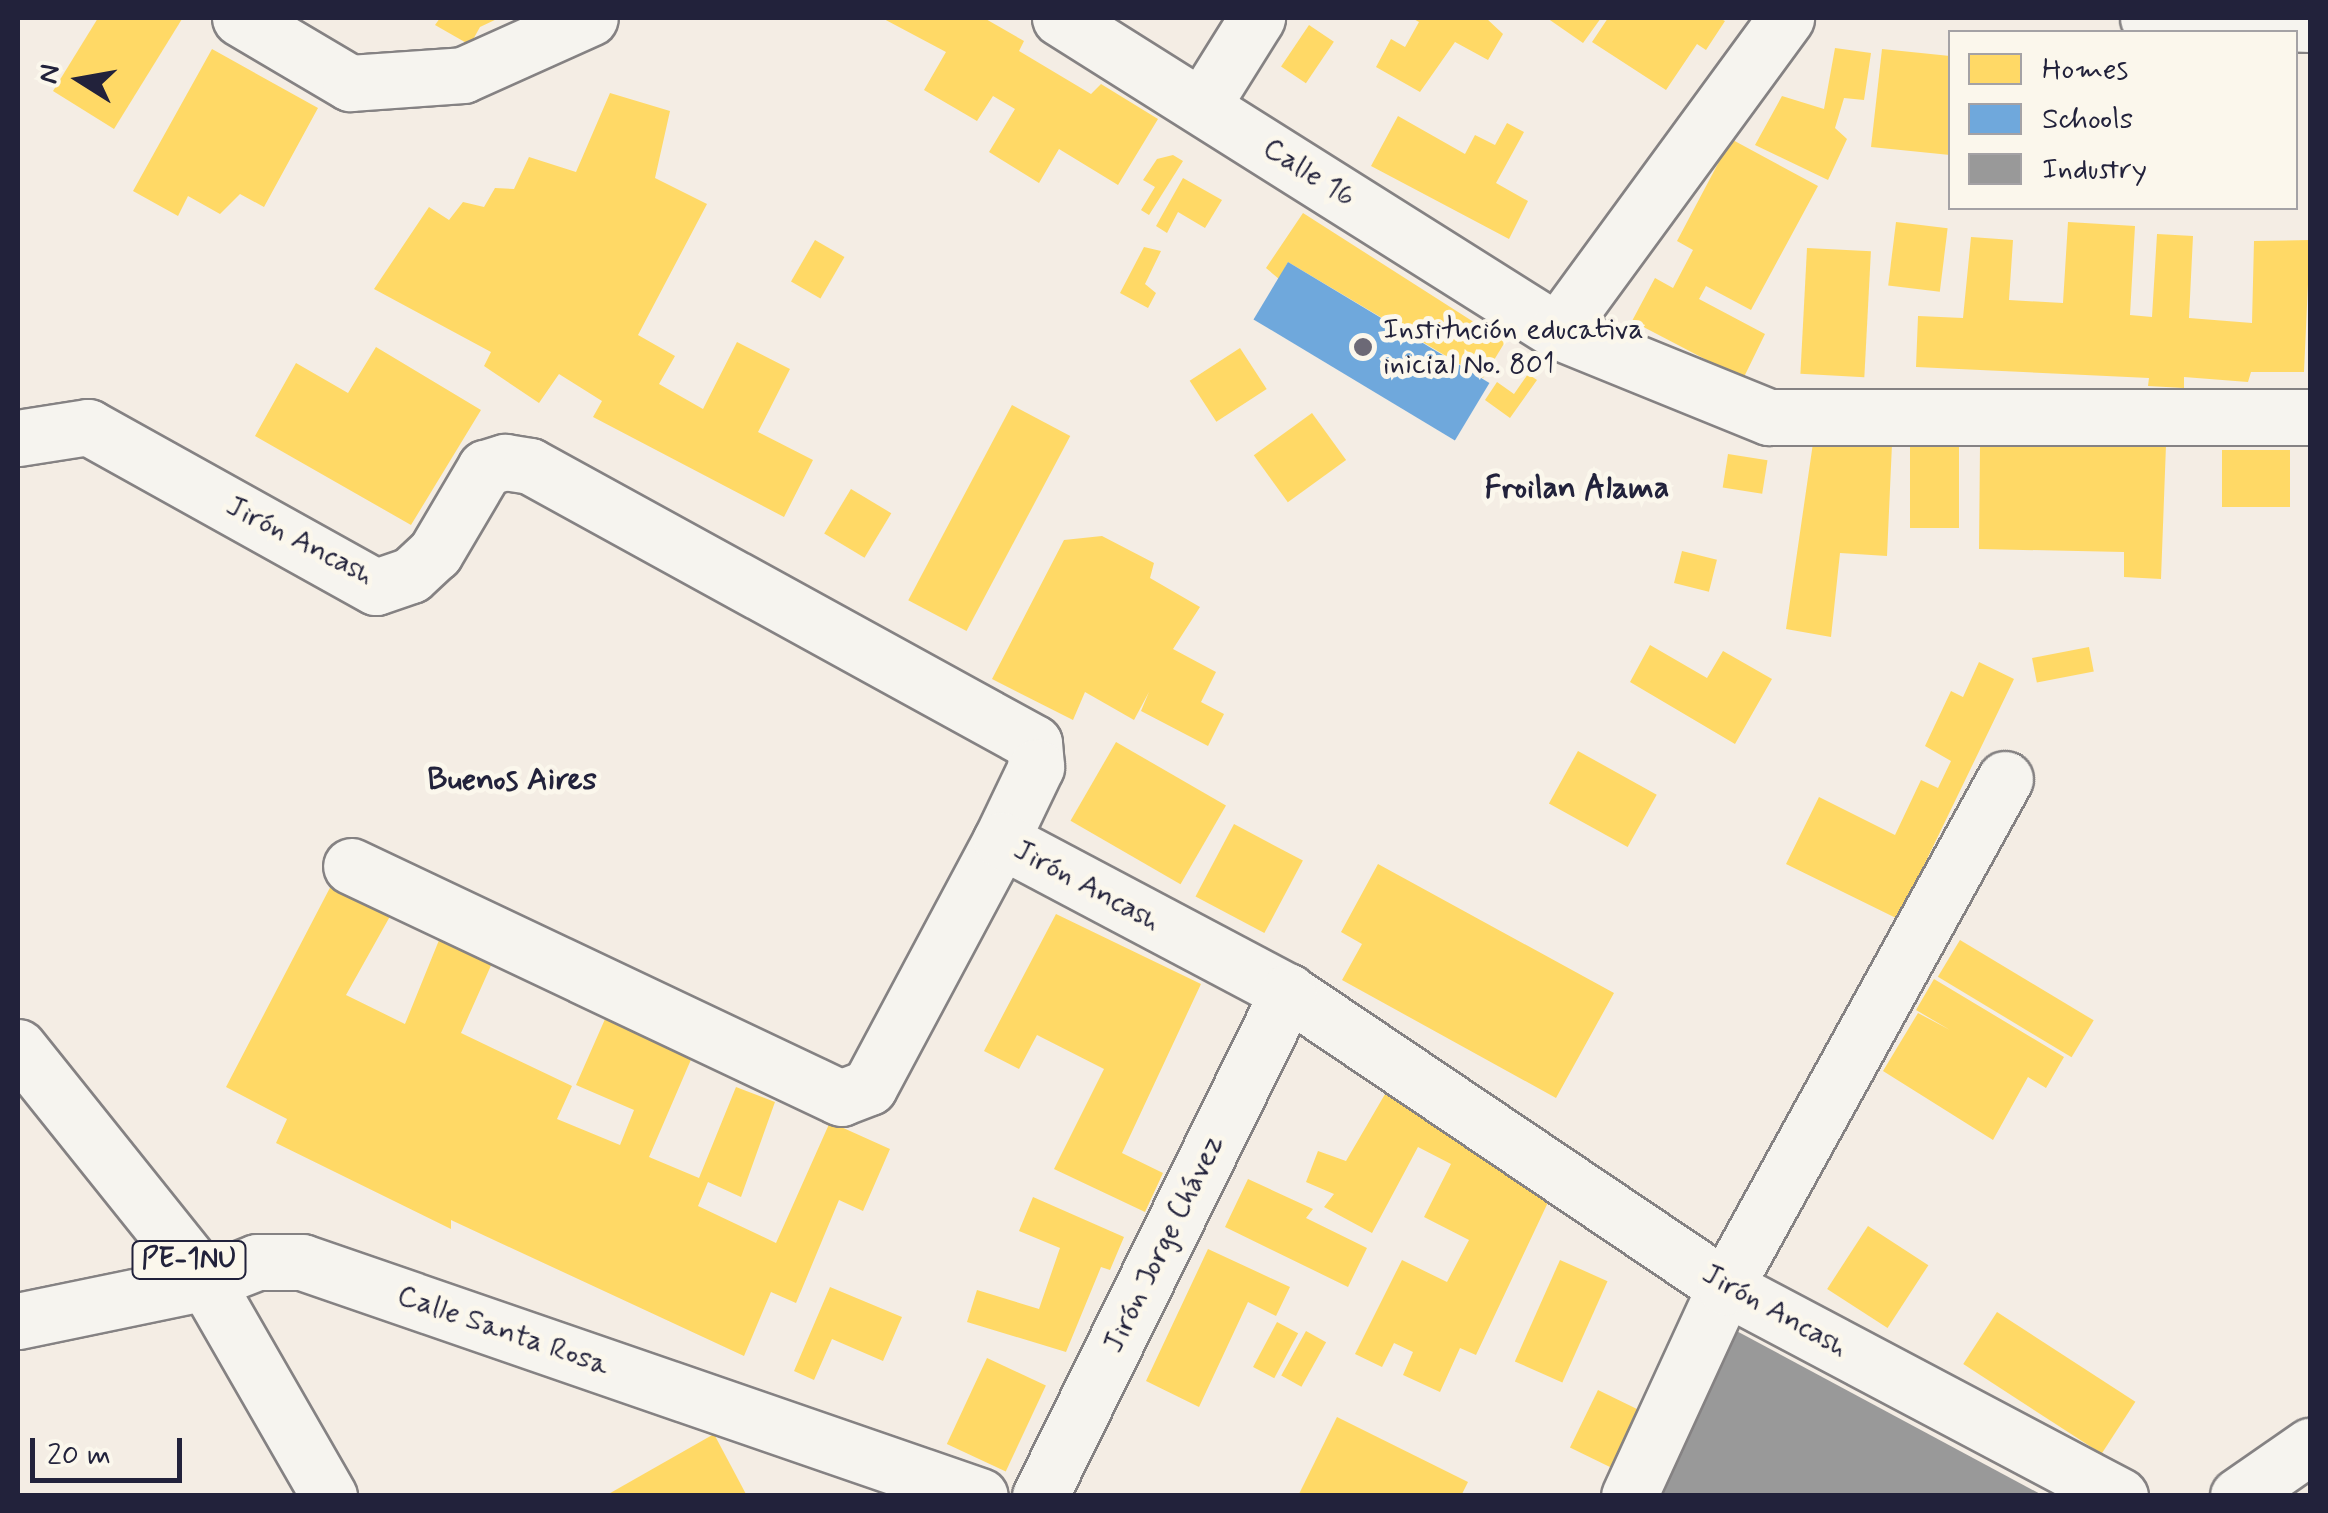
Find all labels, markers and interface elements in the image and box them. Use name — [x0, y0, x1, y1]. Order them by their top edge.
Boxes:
north arrow — [30, 30, 130, 130]
legend — [1948, 30, 2298, 210]
text: Homes — [2042, 50, 2128, 89]
text: N — [30, 61, 70, 87]
text: Schools — [2042, 100, 2133, 139]
street label: Calle 16 — [1256, 131, 1362, 215]
text: Industry — [2042, 150, 2147, 189]
place label: Institución educativa inicial No. 801 — [1383, 312, 1644, 382]
marker: Institución educativa inicial No. 801 — [1352, 336, 1374, 358]
district label: Froilan Alama — [1480, 469, 1674, 507]
street label: Jirón Ancash — [220, 488, 380, 594]
district label: Buenos Aires — [427, 761, 597, 799]
street label: Jirón Ancash — [1007, 832, 1167, 940]
street label: Jirón Jorge Chávez — [1094, 1126, 1234, 1362]
road number: PE-1NU — [129, 1237, 249, 1283]
street label: Jirón Ancash — [1696, 1256, 1854, 1366]
street label: Calle Santa Rosa — [395, 1279, 611, 1383]
scale bar — [35, 1418, 188, 1480]
text: 20 m — [47, 1436, 111, 1475]

